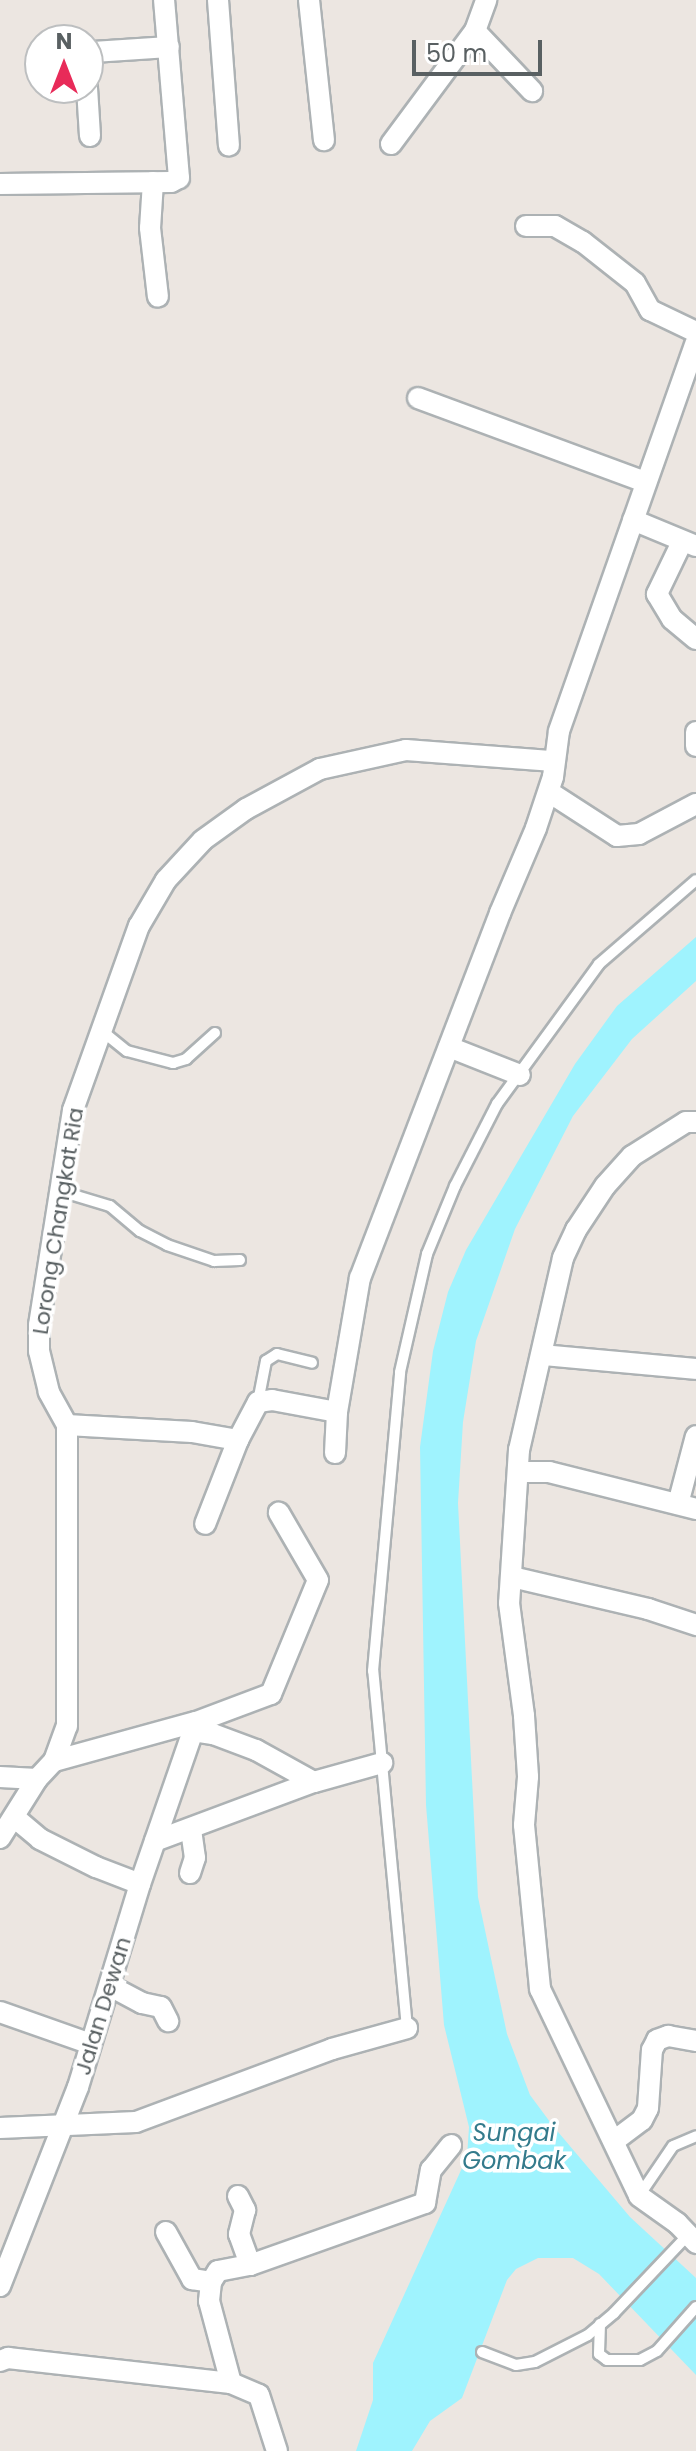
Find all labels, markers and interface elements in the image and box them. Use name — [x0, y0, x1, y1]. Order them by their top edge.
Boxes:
north arrow — [24, 24, 104, 104]
scale bar — [416, 24, 546, 74]
text: N — [56, 26, 72, 57]
text: 50 m — [426, 37, 487, 70]
street label: Lorong Changkat Ria — [27, 1106, 89, 1336]
street label: Jalan Dewan — [69, 1934, 137, 2078]
water label: Sungai Gombak — [462, 2119, 566, 2175]

